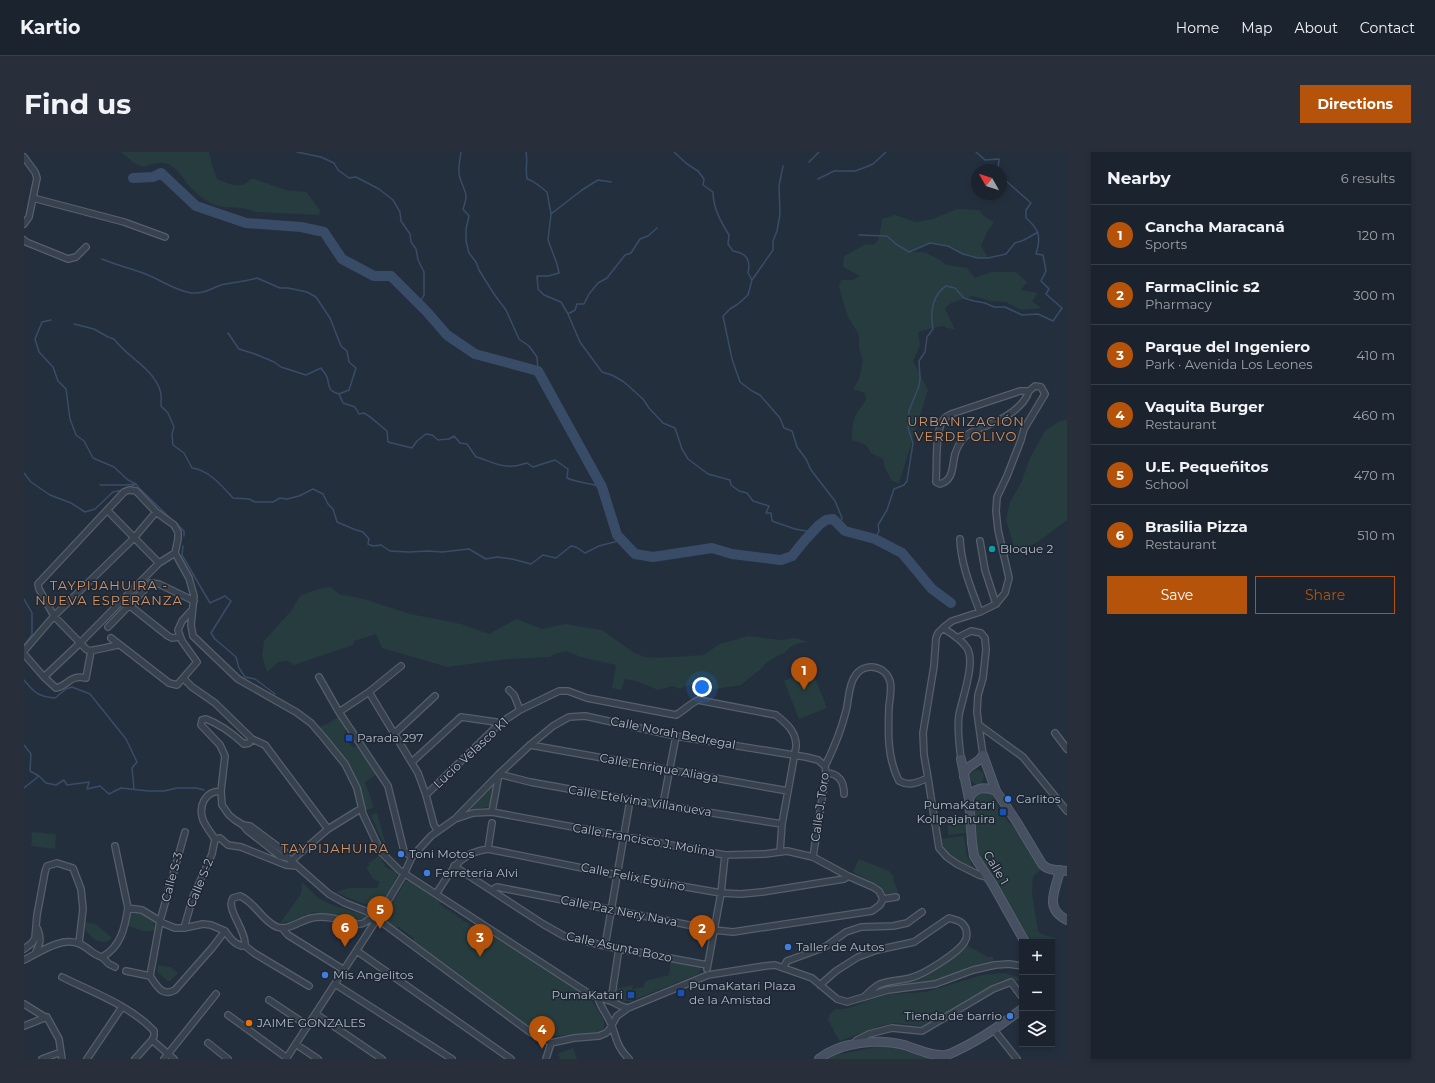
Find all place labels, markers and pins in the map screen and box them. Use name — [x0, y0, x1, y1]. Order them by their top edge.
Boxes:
place label: Bloque 2 — [1000, 541, 1053, 556]
marker: Bloque 2 — [987, 544, 997, 554]
pin: 1 — [791, 657, 817, 690]
place label: Parada 297 — [357, 730, 423, 745]
marker: Parada 297 — [344, 733, 354, 743]
place label: Carlitos — [1016, 791, 1061, 806]
marker: Carlitos — [1003, 794, 1013, 804]
place label: PumaKatari Kollpajahuira — [916, 797, 995, 826]
marker: PumaKatari Kollpajahuira — [998, 807, 1008, 817]
place label: Toni Motos — [409, 846, 474, 861]
marker: Toni Motos — [396, 849, 406, 859]
place label: Ferretería Alvi — [435, 865, 518, 880]
marker: Ferretería Alvi — [422, 868, 432, 878]
pin: 5 — [367, 896, 393, 929]
pin: 6 — [332, 914, 358, 947]
pin: 2 — [689, 915, 715, 948]
pin: 3 — [467, 924, 493, 957]
place label: Taller de Autos — [796, 939, 885, 954]
marker: Taller de Autos — [783, 942, 793, 952]
place label: Mis Angelitos — [333, 967, 413, 982]
marker: Mis Angelitos — [320, 970, 330, 980]
place label: PumaKatari Plaza de la Amistad — [689, 978, 796, 1007]
place label: PumaKatari — [551, 987, 623, 1002]
marker: PumaKatari Plaza de la Amistad — [676, 988, 686, 998]
marker: PumaKatari — [626, 990, 636, 1000]
place label: Tienda de barrio — [904, 1008, 1002, 1023]
marker: Tienda de barrio — [1005, 1011, 1015, 1021]
place label: JAIME GONZALES — [256, 1015, 366, 1030]
pin: 4 — [529, 1016, 555, 1049]
marker: JAIME GONZALES — [244, 1018, 254, 1028]

